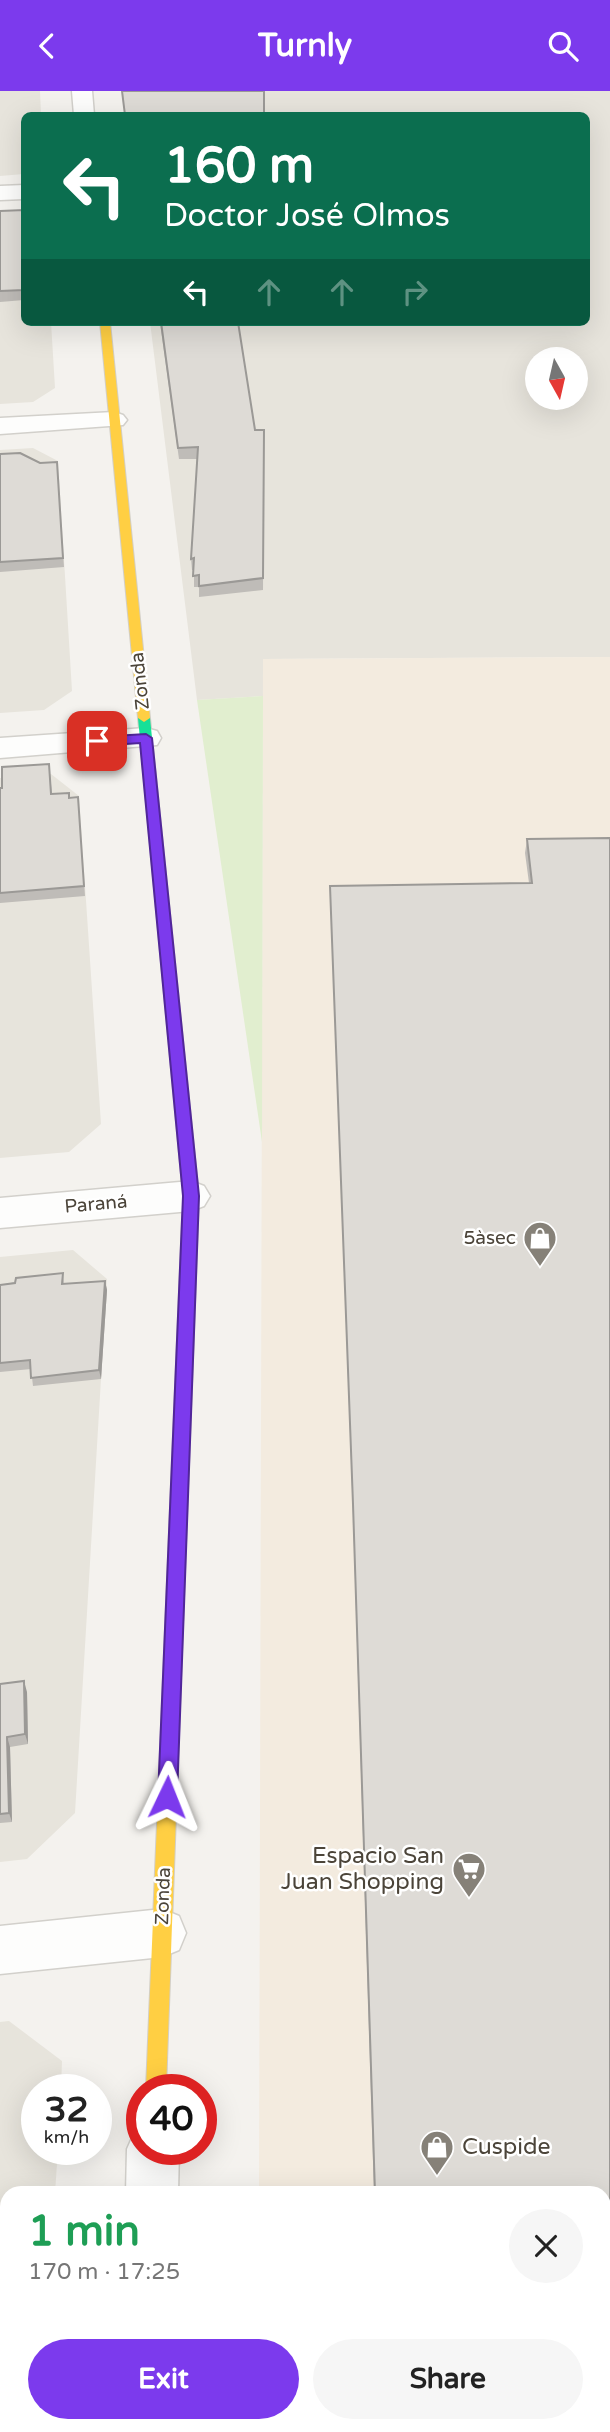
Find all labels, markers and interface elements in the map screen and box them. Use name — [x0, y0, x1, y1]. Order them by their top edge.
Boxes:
icon: back — [28, 27, 66, 65]
text: Turnly — [258, 27, 352, 65]
icon: search — [544, 27, 582, 65]
text: 160 m — [164, 137, 314, 196]
icon: left — [49, 140, 140, 231]
text: Doctor José Olmos — [164, 197, 450, 235]
icon: left — [177, 273, 215, 311]
icon: ahead — [250, 273, 288, 311]
icon: ahead — [323, 273, 361, 311]
icon: right — [396, 273, 434, 311]
north arrow — [525, 347, 588, 409]
map controls — [525, 347, 588, 410]
street label: Zonda — [126, 651, 154, 711]
pin — [67, 711, 127, 771]
icon: arrive — [78, 722, 116, 760]
street label: Paraná — [64, 1190, 128, 1218]
shop icon: 5àsec — [521, 1219, 559, 1268]
place label: 5àsec — [463, 1227, 516, 1249]
position arrow — [130, 1760, 204, 1834]
place label: Espacio San Juan Shopping — [281, 1842, 444, 1896]
supermarket icon: Espacio San Juan Shopping — [450, 1850, 488, 1899]
street label: Zonda — [151, 1867, 175, 1925]
speed limit sign: 40 — [126, 2074, 217, 2165]
text: 32 — [45, 2089, 88, 2131]
text: km/h — [44, 2126, 89, 2148]
shop icon: Cuspide — [418, 2128, 456, 2177]
place label: Cuspide — [462, 2133, 551, 2161]
text: 1 min — [28, 2206, 140, 2257]
button: close — [509, 2209, 583, 2283]
text: 170 m · 17:25 — [28, 2258, 180, 2286]
button: Exit — [28, 2339, 299, 2419]
button: Share — [313, 2339, 583, 2419]

